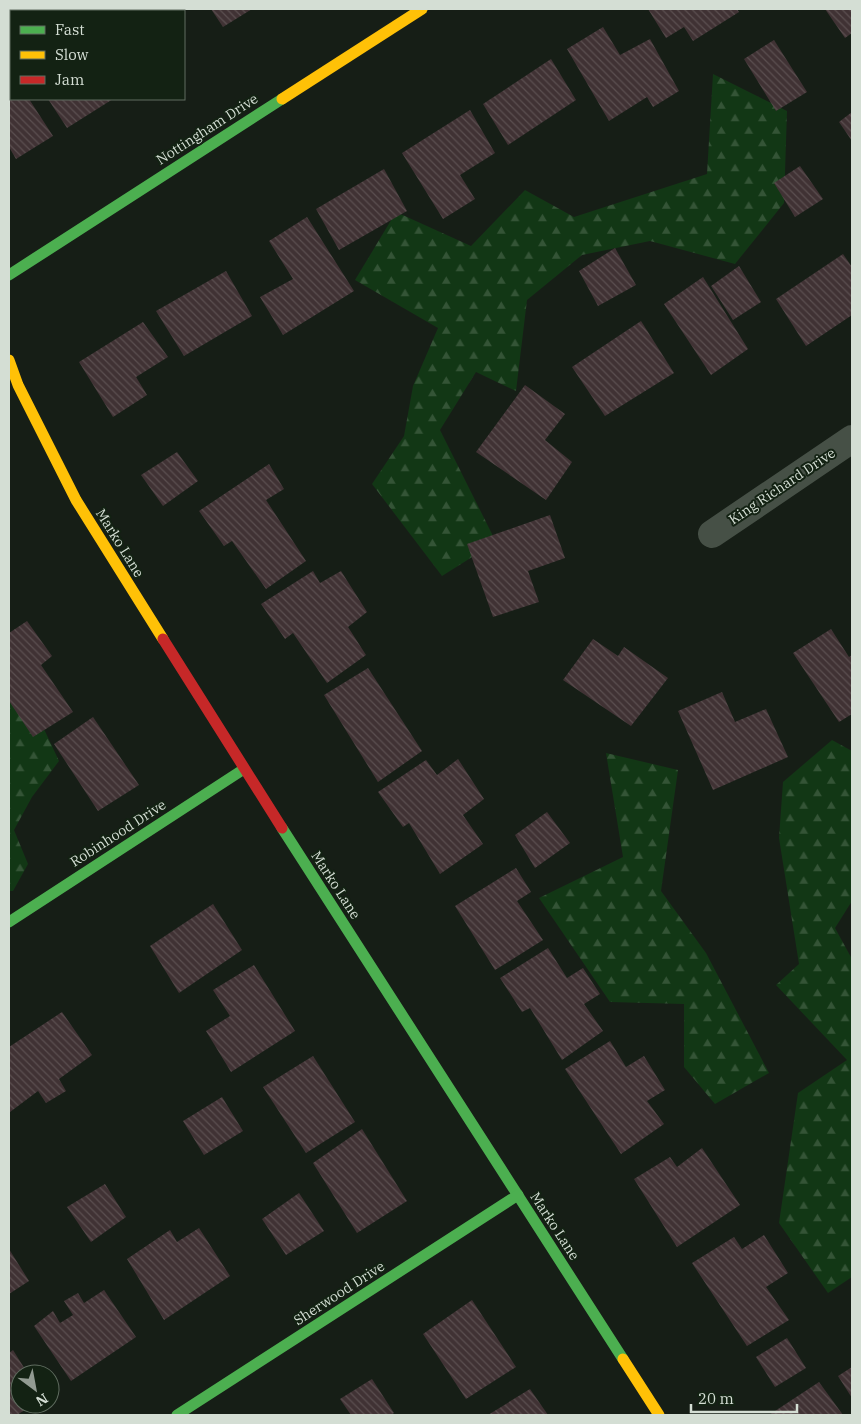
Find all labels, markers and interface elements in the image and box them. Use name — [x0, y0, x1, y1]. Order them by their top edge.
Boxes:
legend — [10, 10, 185, 100]
text: Fast — [55, 20, 85, 39]
text: Slow — [55, 45, 89, 64]
text: Jam — [55, 70, 84, 89]
street label: Nottingham Drive — [153, 89, 261, 169]
street label: King Richard Drive — [725, 444, 839, 528]
street label: Marko Lane — [92, 505, 148, 581]
street label: Robinhood Drive — [67, 795, 169, 871]
street label: Marko Lane — [307, 848, 365, 922]
street label: Marko Lane — [526, 1189, 584, 1263]
street label: Sherwood Drive — [290, 1257, 388, 1329]
north arrow — [10, 1364, 60, 1414]
scale bar — [691, 1382, 797, 1414]
text: N — [32, 1389, 51, 1411]
text: 20 m — [698, 1389, 734, 1408]

